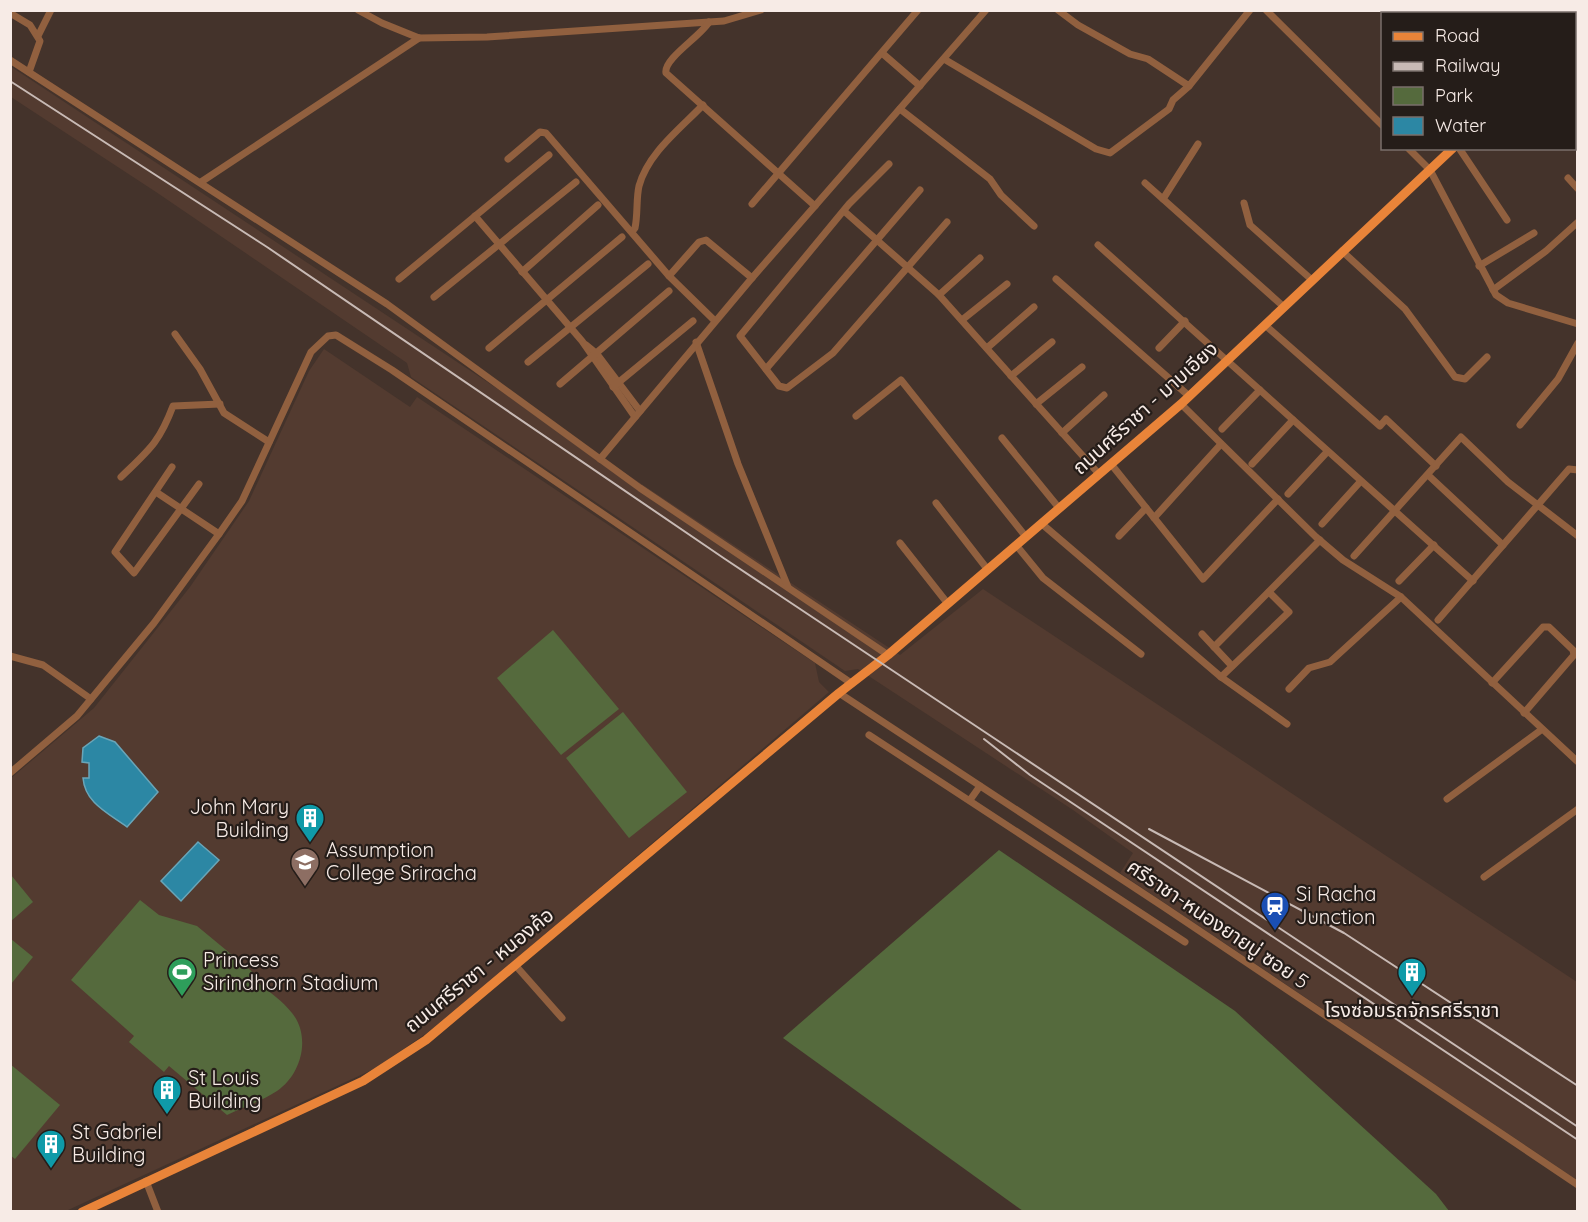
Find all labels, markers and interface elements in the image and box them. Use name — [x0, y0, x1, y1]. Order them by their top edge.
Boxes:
legend — [1381, 12, 1576, 150]
text: Road — [1435, 24, 1480, 47]
text: Railway — [1435, 54, 1501, 77]
text: Park — [1435, 84, 1473, 107]
text: Water — [1435, 114, 1486, 137]
street label: ถนนศรีราชา - มาบเอียง — [1067, 336, 1222, 479]
place label: John Mary Building — [189, 794, 289, 842]
building icon: John Mary Building — [294, 802, 326, 844]
place label: Assumption College Sriracha — [326, 837, 477, 885]
school or university icon: Assumption College Sriracha — [289, 846, 321, 888]
street label: ศรีราชา-หนองยายบู่ ซอย 5 — [1122, 853, 1314, 995]
place label: Si Racha Junction — [1296, 881, 1376, 929]
station icon: Si Racha Junction — [1259, 890, 1291, 932]
street label: ถนนศรีราชา - หนองค้อ — [399, 902, 558, 1037]
place label: Princess Sirindhorn Stadium — [203, 947, 379, 995]
sports icon: Princess Sirindhorn Stadium — [166, 956, 198, 998]
building icon: โรงซ่อมรถจักรศรีราชา — [1396, 956, 1428, 998]
place label: โรงซ่อมรถจักรศรีราชา — [1325, 997, 1499, 1022]
place label: St Louis Building — [188, 1065, 262, 1113]
building icon: St Louis Building — [151, 1074, 183, 1116]
place label: St Gabriel Building — [72, 1119, 162, 1167]
building icon: St Gabriel Building — [35, 1128, 67, 1170]

